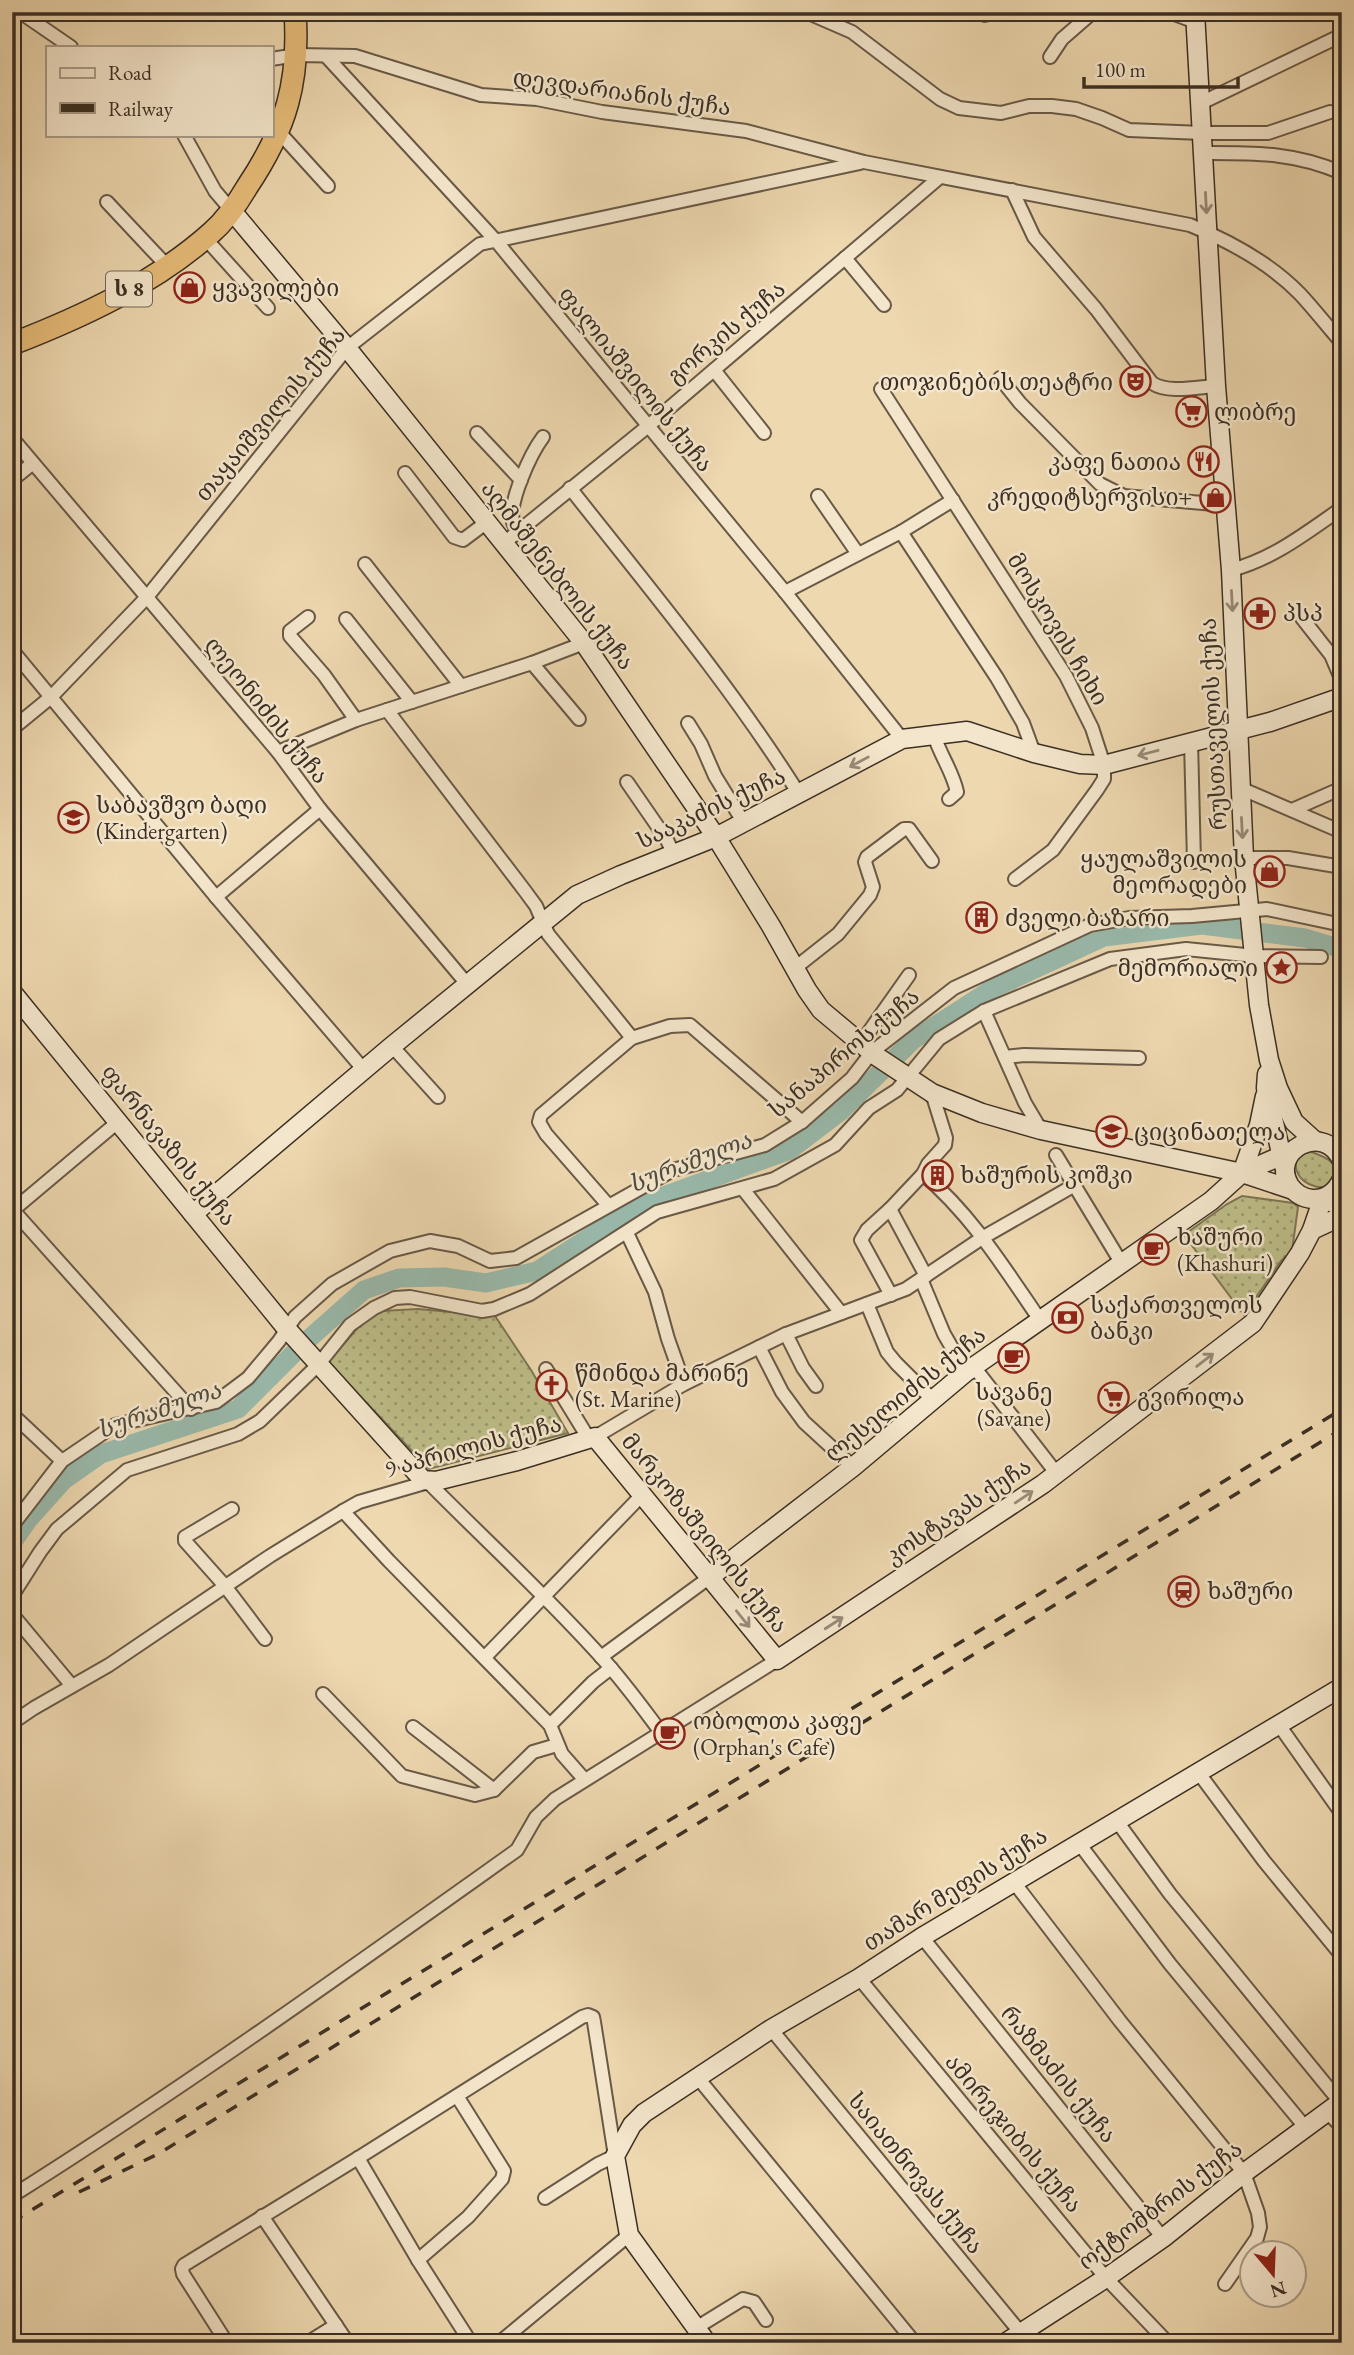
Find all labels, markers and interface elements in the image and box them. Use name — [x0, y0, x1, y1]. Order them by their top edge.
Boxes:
legend — [46, 46, 273, 136]
scale bar — [1084, 46, 1238, 90]
text: 100 m — [1095, 56, 1146, 83]
text: Road — [108, 59, 152, 86]
street label: დევდარიანის ქუჩა — [511, 62, 733, 122]
text: Railway — [108, 95, 174, 122]
one-way arrow — [1200, 191, 1213, 213]
shop icon: ყვავილები — [172, 271, 206, 305]
road number: ს 8 — [106, 272, 152, 306]
place label: ყვავილები — [212, 273, 339, 303]
street label: გორკის ქუჩა — [661, 274, 791, 390]
street label: ფალიაშვილის ქუჩა — [552, 280, 720, 478]
street label: თაყაიშვილის ქუჩა — [188, 320, 352, 508]
theatre icon: თოჯინების თეატრი — [1119, 365, 1153, 399]
place label: თოჯინების თეატრი — [880, 367, 1113, 397]
supermarket icon: ლიბრე — [1174, 395, 1208, 429]
place label: ლიბრე — [1214, 397, 1297, 427]
restaurant icon: კაფე ნათია — [1187, 445, 1221, 479]
place label: კაფე ნათია — [1048, 447, 1181, 477]
street label: აღმაშენებლის ქუჩა — [475, 474, 641, 676]
shop icon: კრედიტსერვისი+ — [1198, 480, 1232, 514]
place label: კრედიტსერვისი+ — [987, 482, 1192, 512]
street label: მოსკოვის ჩიხი — [1001, 547, 1115, 711]
one-way arrow — [1226, 589, 1239, 612]
pharmacy icon: პსპ — [1243, 596, 1277, 630]
place label: პსპ — [1283, 598, 1323, 628]
street label: რუსთაველის ქუჩა — [1192, 617, 1234, 831]
street label: ლეონიძის ქუჩა — [198, 630, 336, 790]
one-way arrow — [1137, 747, 1159, 760]
one-way arrow — [849, 756, 870, 769]
street label: სააკაძის ქუჩა — [632, 760, 790, 856]
place label: საბავშვო ბაღი (Kindergarten) — [96, 790, 267, 846]
school or university icon: საბავშვო ბაღი (Kindergarten) — [56, 801, 90, 835]
one-way arrow — [1236, 816, 1249, 839]
place label: ყაულაშვილის მეორადები — [1080, 844, 1247, 900]
shop icon: ყაულაშვილის მეორადები — [1253, 855, 1287, 889]
building icon: ძველი ბაზარი — [965, 901, 999, 935]
place label: ძველი ბაზარი — [1005, 903, 1169, 933]
place icon: მემორიალი — [1264, 951, 1298, 985]
place label: მემორიალი — [1118, 953, 1258, 983]
street label: სანაპიროს ქუჩა — [763, 981, 925, 1125]
street label: ფარნავაზის ქუჩა — [95, 1058, 243, 1232]
school or university icon: ციცინათელა — [1094, 1115, 1128, 1149]
place label: ციცინათელა — [1134, 1117, 1285, 1147]
water label: სურამულა — [624, 1124, 756, 1199]
building icon: ხაშურის კოშკი — [920, 1158, 954, 1192]
place label: ხაშურის კოშკი — [960, 1160, 1133, 1190]
place label: ხაშური (Khashuri) — [1177, 1222, 1273, 1278]
cafe icon: ხაშური (Khashuri) — [1137, 1233, 1171, 1267]
place label: საქართველოს ბანკი — [1090, 1290, 1263, 1346]
bank icon: საქართველოს ბანკი — [1050, 1301, 1084, 1335]
street label: ლესელიძის ქუჩა — [818, 1320, 992, 1468]
cafe icon: სავანე (Savane) — [997, 1341, 1031, 1375]
one-way arrow — [1195, 1352, 1213, 1367]
place label: წმინდა მარინე (St. Marine) — [575, 1358, 749, 1414]
church icon: წმინდა მარინე (St. Marine) — [535, 1369, 569, 1403]
water label: სურამულა — [93, 1374, 225, 1445]
place label: სავანე (Savane) — [975, 1377, 1053, 1433]
supermarket icon: გვირილა — [1097, 1380, 1131, 1414]
place label: გვირილა — [1137, 1382, 1245, 1412]
street label: 9 აპრილის ქუჩა — [381, 1408, 565, 1484]
street label: მარკოზაშვილის ქუჩა — [615, 1427, 795, 1639]
street label: კოსტავას ქუჩა — [879, 1451, 1037, 1571]
one-way arrow — [1013, 1490, 1033, 1504]
station icon: ხაშური — [1167, 1574, 1201, 1608]
place label: ხაშური — [1207, 1576, 1293, 1606]
one-way arrow — [736, 1609, 751, 1627]
one-way arrow — [824, 1615, 843, 1630]
place label: ობოლთა კაფე (Orphan's Cafe) — [693, 1706, 862, 1762]
cafe icon: ობოლთა კაფე (Orphan's Cafe) — [653, 1717, 687, 1751]
street label: თამარ მეფის ქუჩა — [857, 1820, 1053, 1958]
street label: რაზმაძის ქუჩა — [994, 1999, 1124, 2149]
street label: ამირეჯიბის ქუჩა — [939, 2047, 1089, 2219]
street label: საიათნოვას ქუჩა — [842, 2086, 990, 2260]
street label: ოქტომბრის ქუჩა — [1072, 2133, 1248, 2277]
north arrow — [1238, 2240, 1308, 2310]
text: N — [1266, 2275, 1290, 2304]

